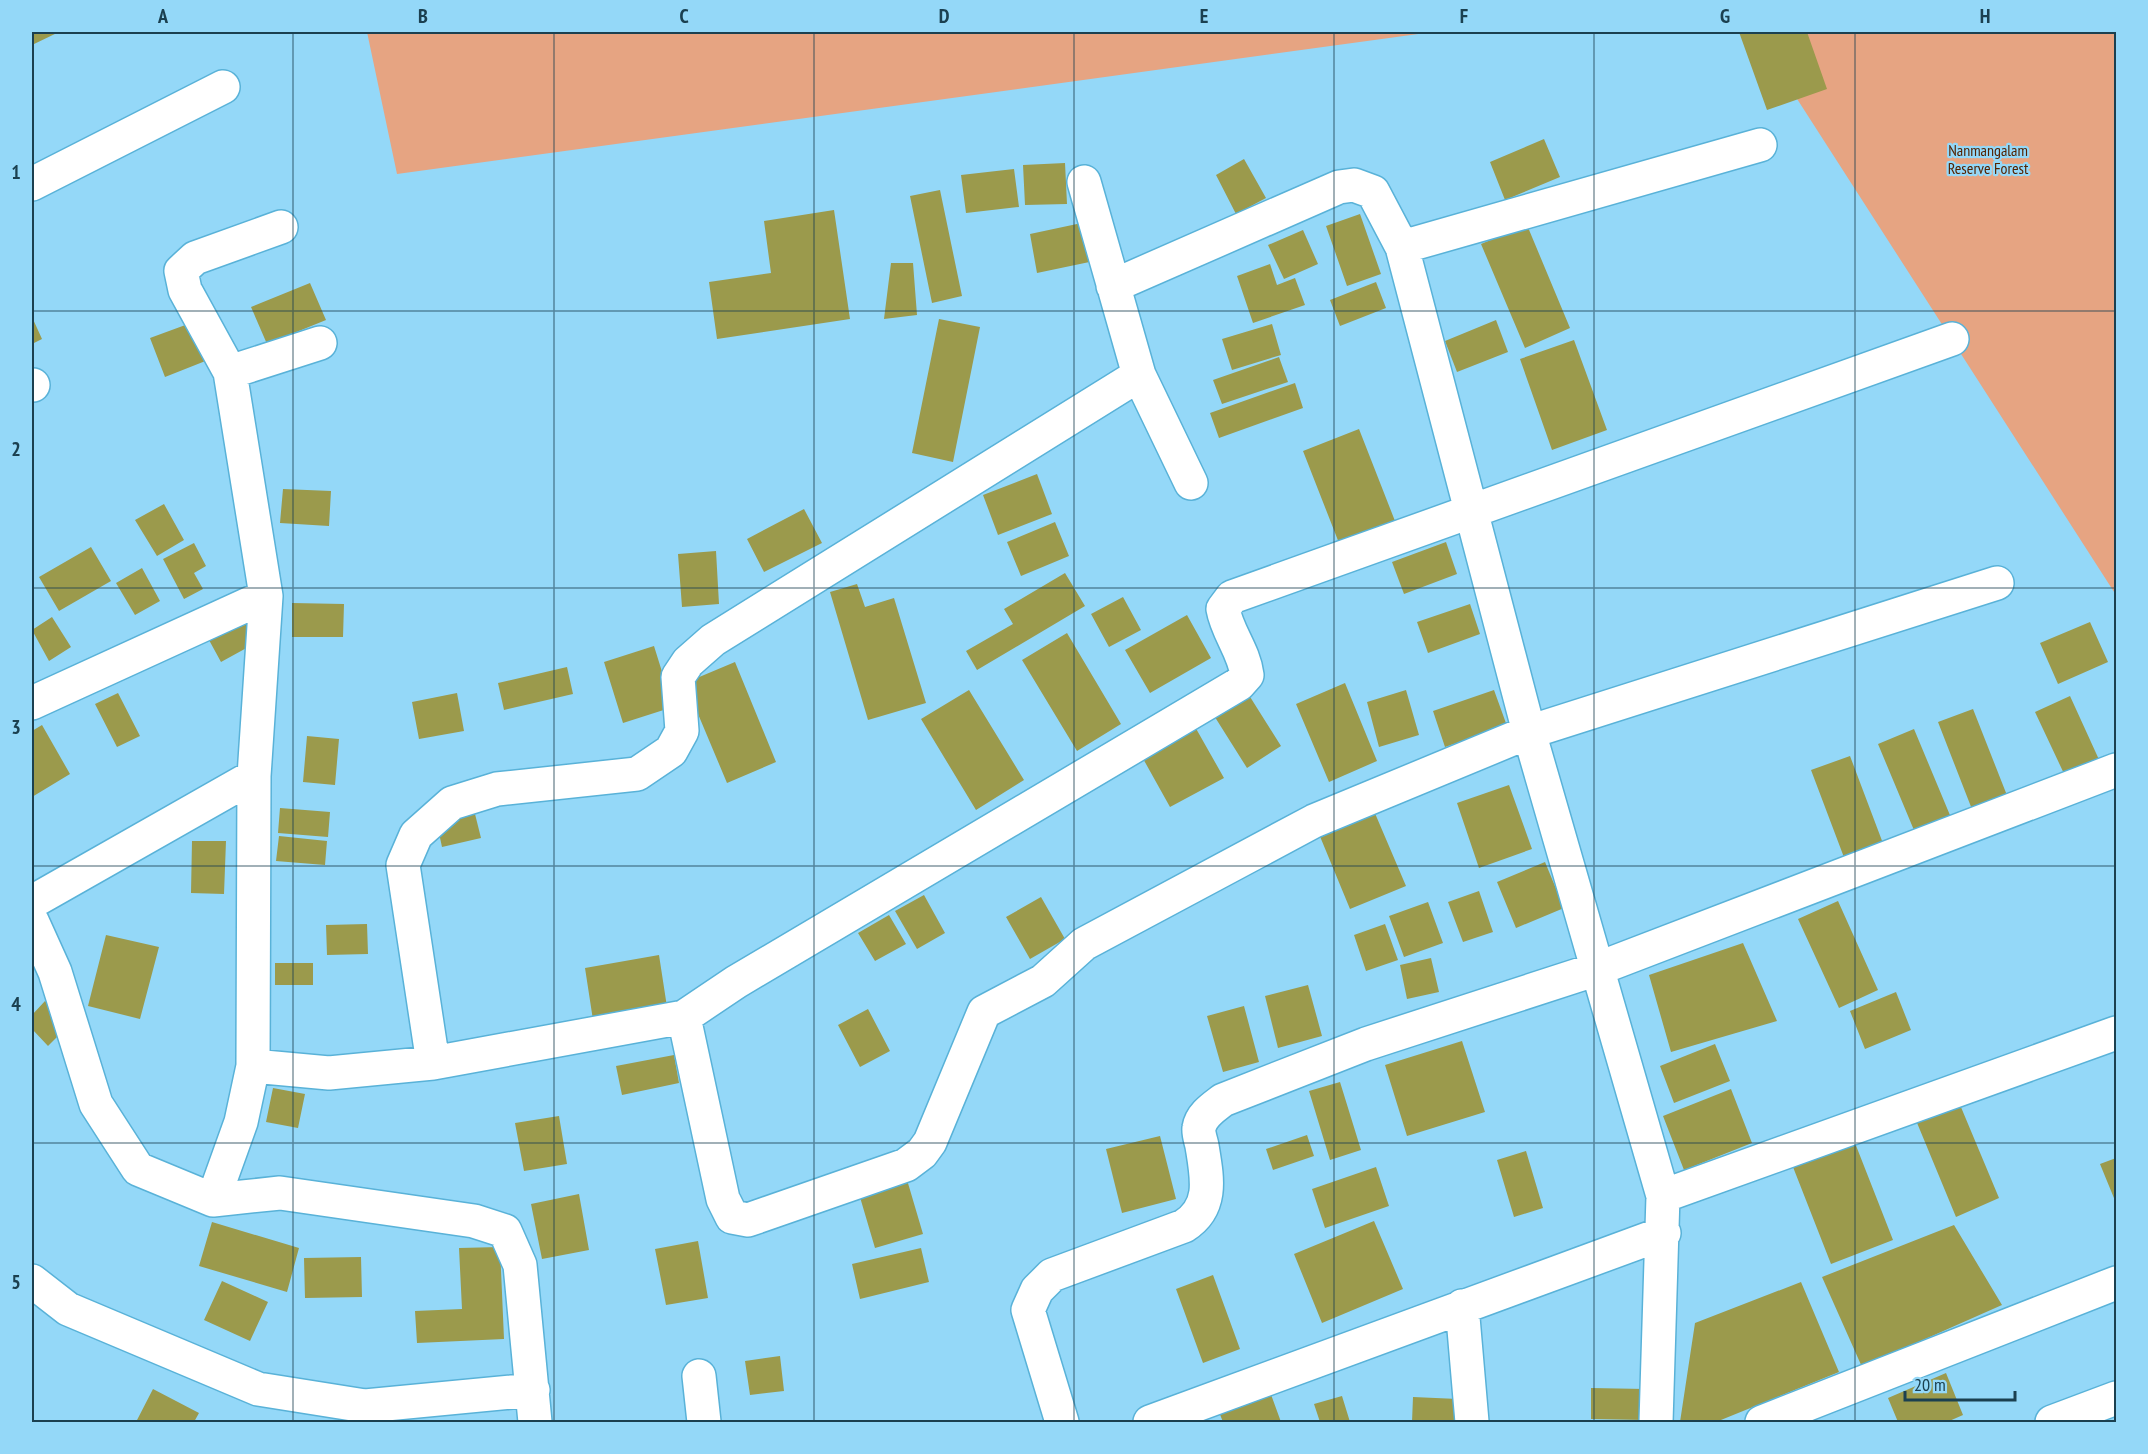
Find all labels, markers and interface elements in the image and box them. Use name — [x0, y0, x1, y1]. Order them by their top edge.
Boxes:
text: A — [157, 3, 169, 29]
text: B — [418, 3, 428, 29]
text: C — [679, 3, 689, 29]
text: D — [939, 3, 950, 29]
text: E — [1200, 3, 1208, 29]
text: F — [1460, 3, 1468, 29]
text: G — [1720, 3, 1730, 29]
text: H — [1980, 3, 1990, 29]
park label: Nanmangalam Reserve Forest — [1948, 140, 2029, 178]
text: 1 — [11, 159, 21, 185]
text: 2 — [11, 436, 21, 462]
text: 3 — [11, 714, 21, 740]
text: 4 — [11, 991, 21, 1017]
text: 5 — [11, 1269, 21, 1295]
scale bar — [1905, 1364, 2014, 1402]
text: 20 m — [1914, 1373, 1946, 1396]

